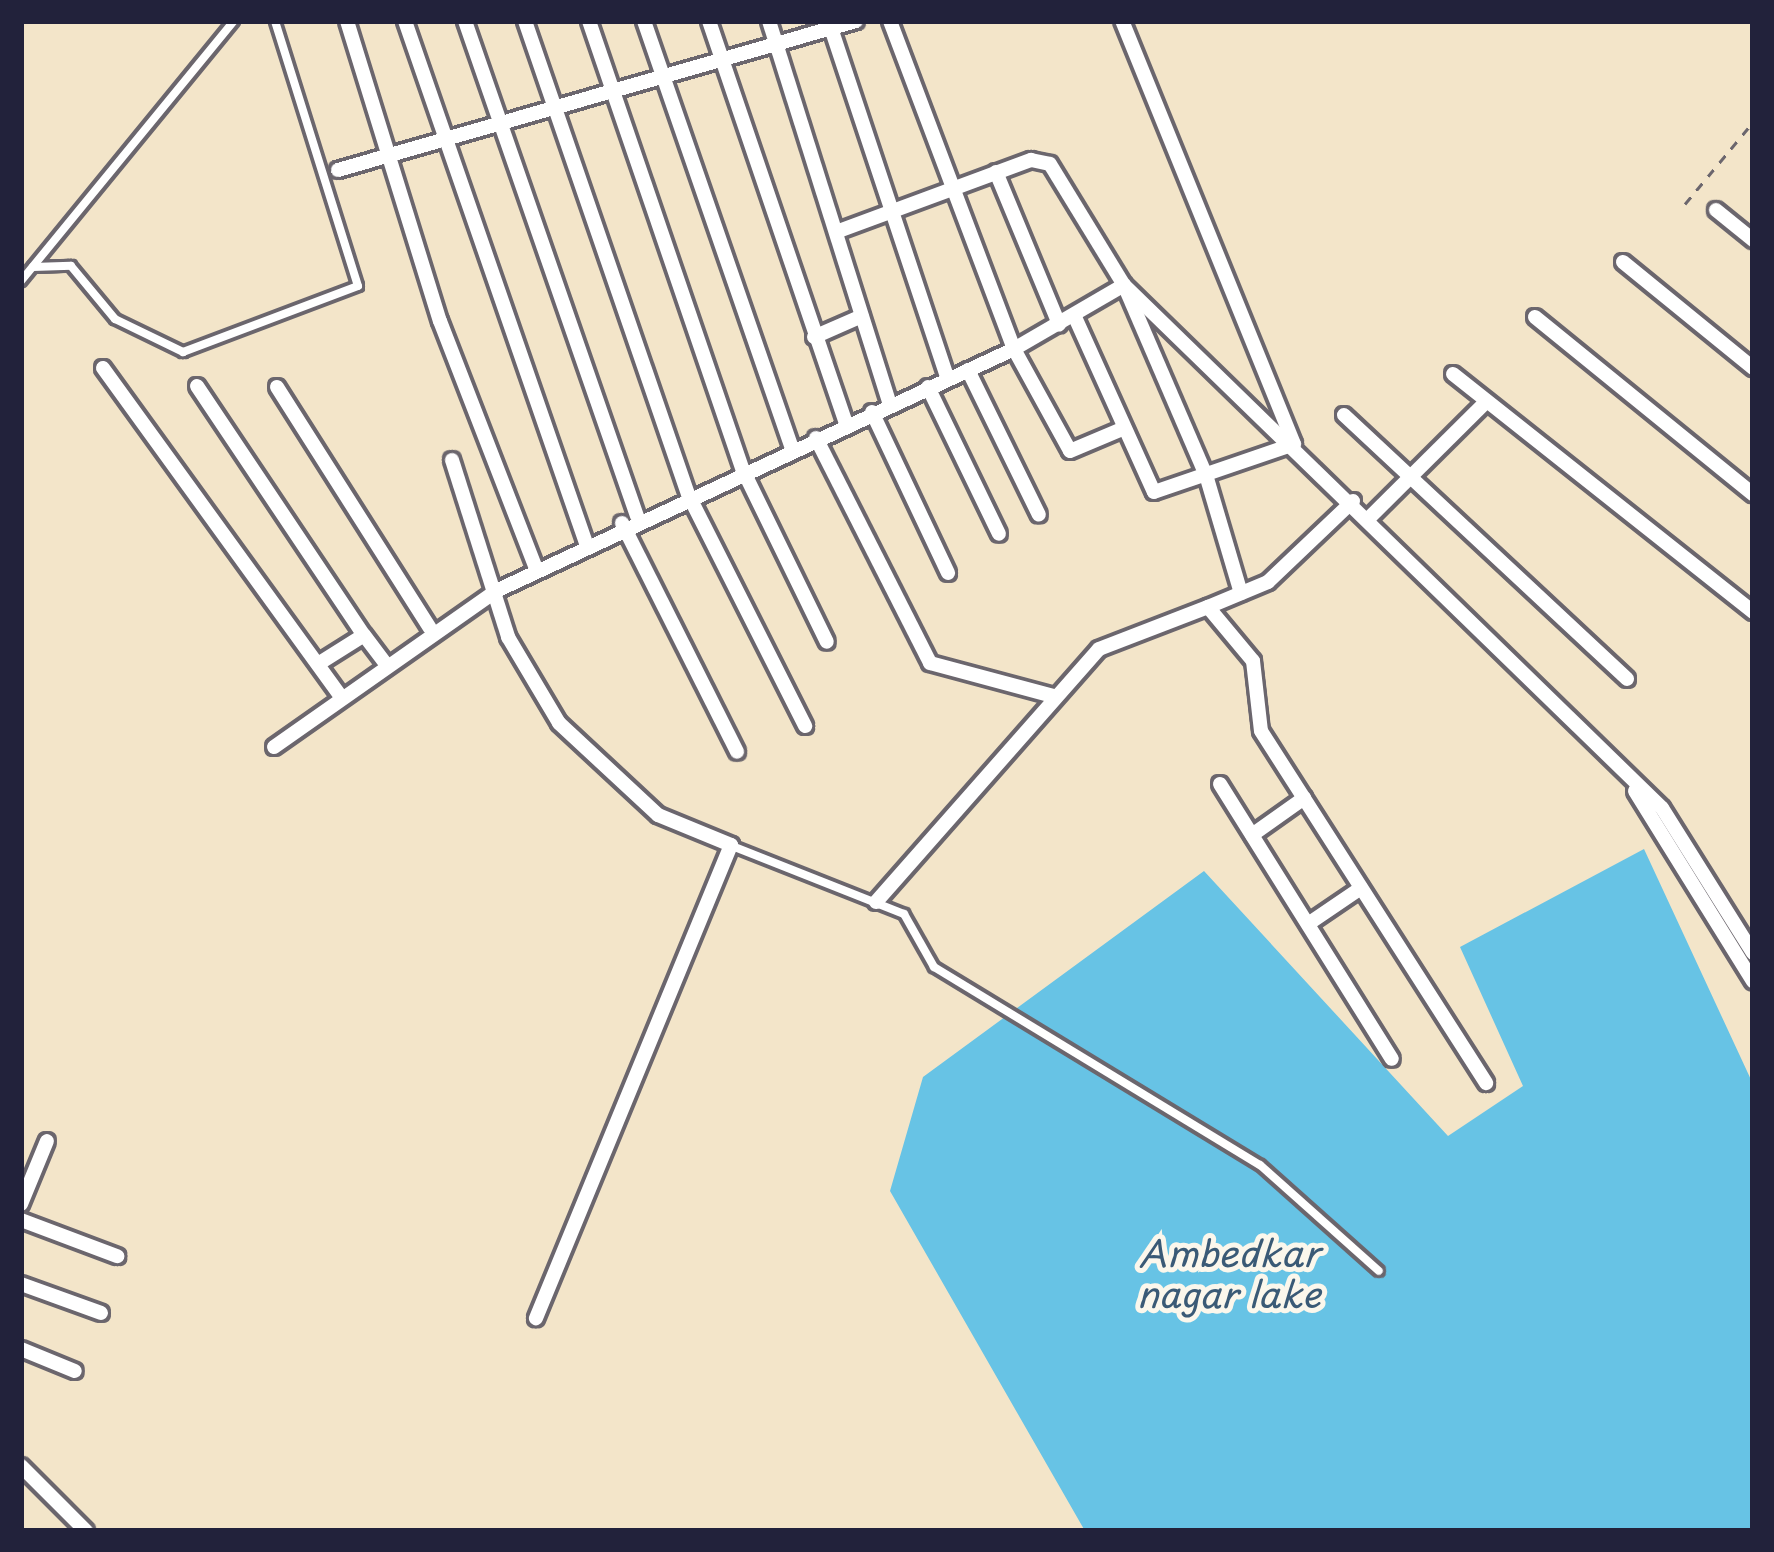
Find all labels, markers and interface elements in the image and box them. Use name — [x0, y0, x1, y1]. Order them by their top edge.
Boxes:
water label: Ambedkar nagar lake — [1135, 1230, 1323, 1315]

